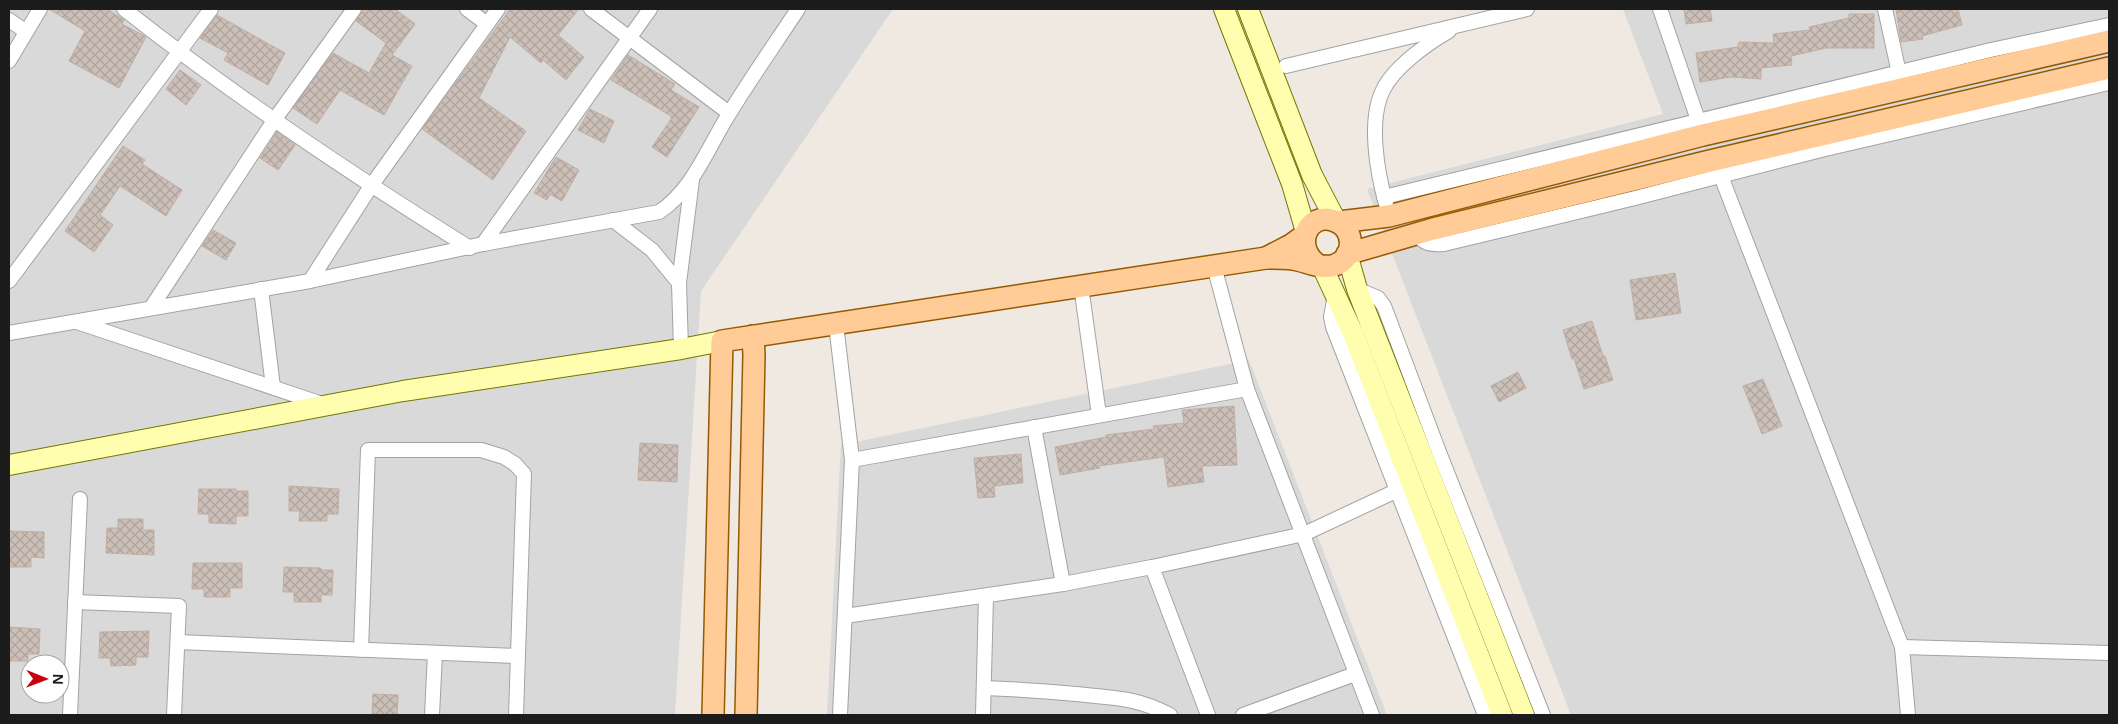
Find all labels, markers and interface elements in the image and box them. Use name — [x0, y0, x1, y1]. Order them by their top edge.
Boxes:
north arrow — [20, 654, 70, 704]
text: N — [49, 673, 68, 685]

